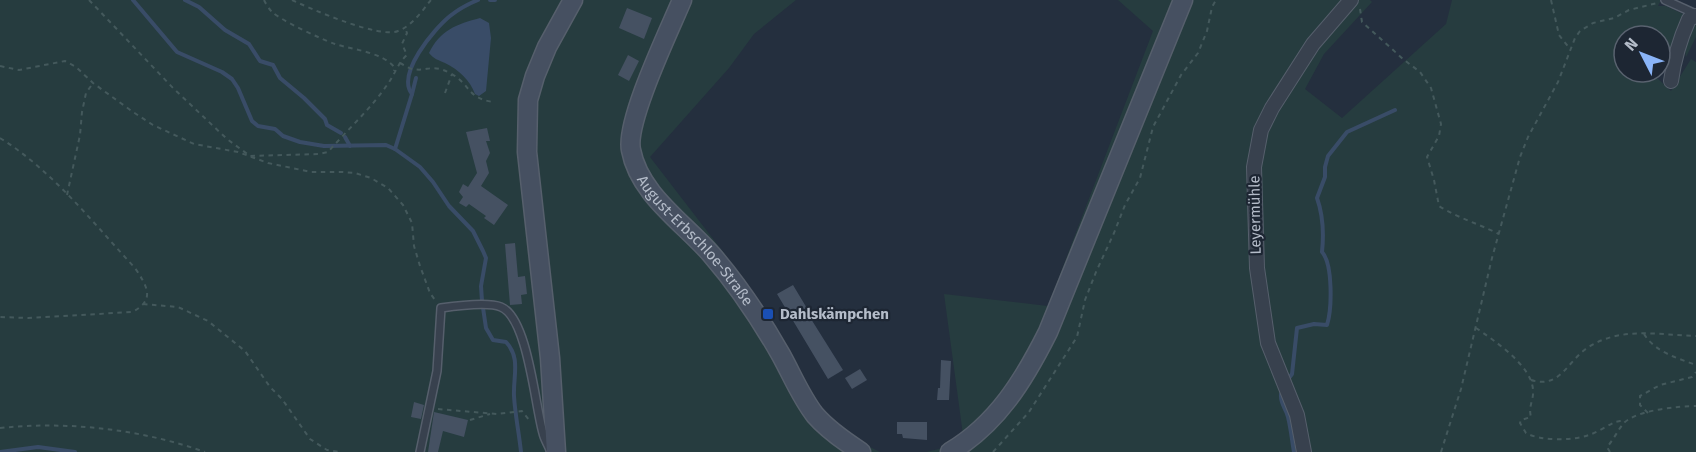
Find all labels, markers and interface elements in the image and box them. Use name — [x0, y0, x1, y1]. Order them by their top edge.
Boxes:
north arrow — [1612, 24, 1672, 84]
text: N — [1621, 34, 1642, 55]
street label: August-Erbschloe-Straße — [633, 172, 757, 309]
street label: Leyermühle — [1245, 175, 1265, 255]
place label: Dahlskämpchen — [780, 305, 889, 323]
marker: Dahlskämpchen — [761, 307, 775, 321]

